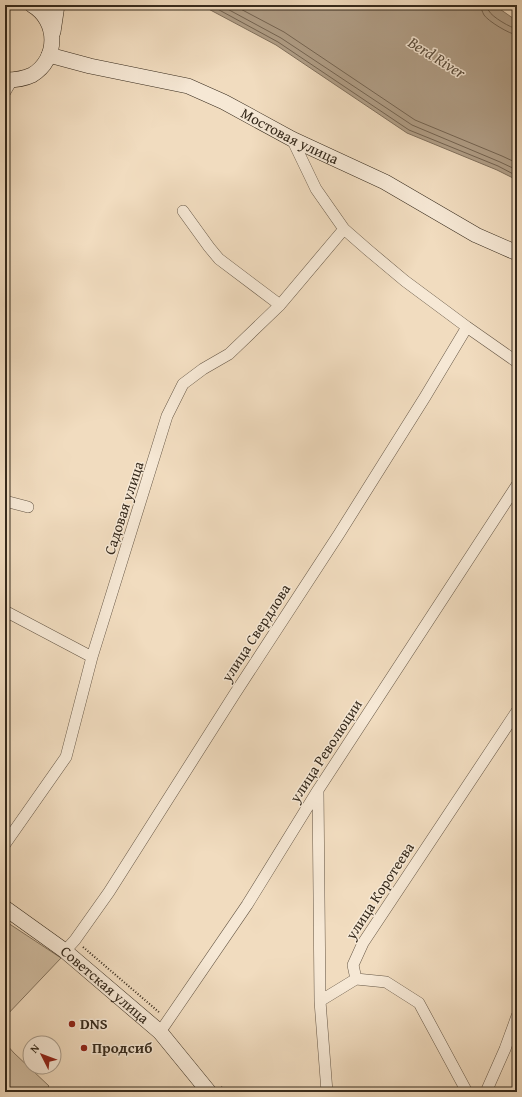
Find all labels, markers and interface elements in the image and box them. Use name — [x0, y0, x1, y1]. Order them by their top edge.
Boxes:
water label: Berd River — [403, 29, 471, 85]
street label: Мостовая улица — [237, 102, 343, 169]
street label: Садовая улица — [99, 458, 149, 557]
street label: улица Свердлова — [215, 579, 296, 687]
street label: улица Революции — [284, 695, 367, 807]
street label: улица Коротеева — [340, 837, 419, 944]
street label: Советская улица — [56, 941, 155, 1029]
place label: DNS — [80, 1013, 108, 1034]
marker: DNS — [67, 1019, 77, 1029]
north arrow — [22, 1035, 62, 1075]
place label: Продсиб — [92, 1037, 152, 1058]
text: N — [26, 1040, 43, 1056]
marker: Продсиб — [79, 1043, 89, 1053]

